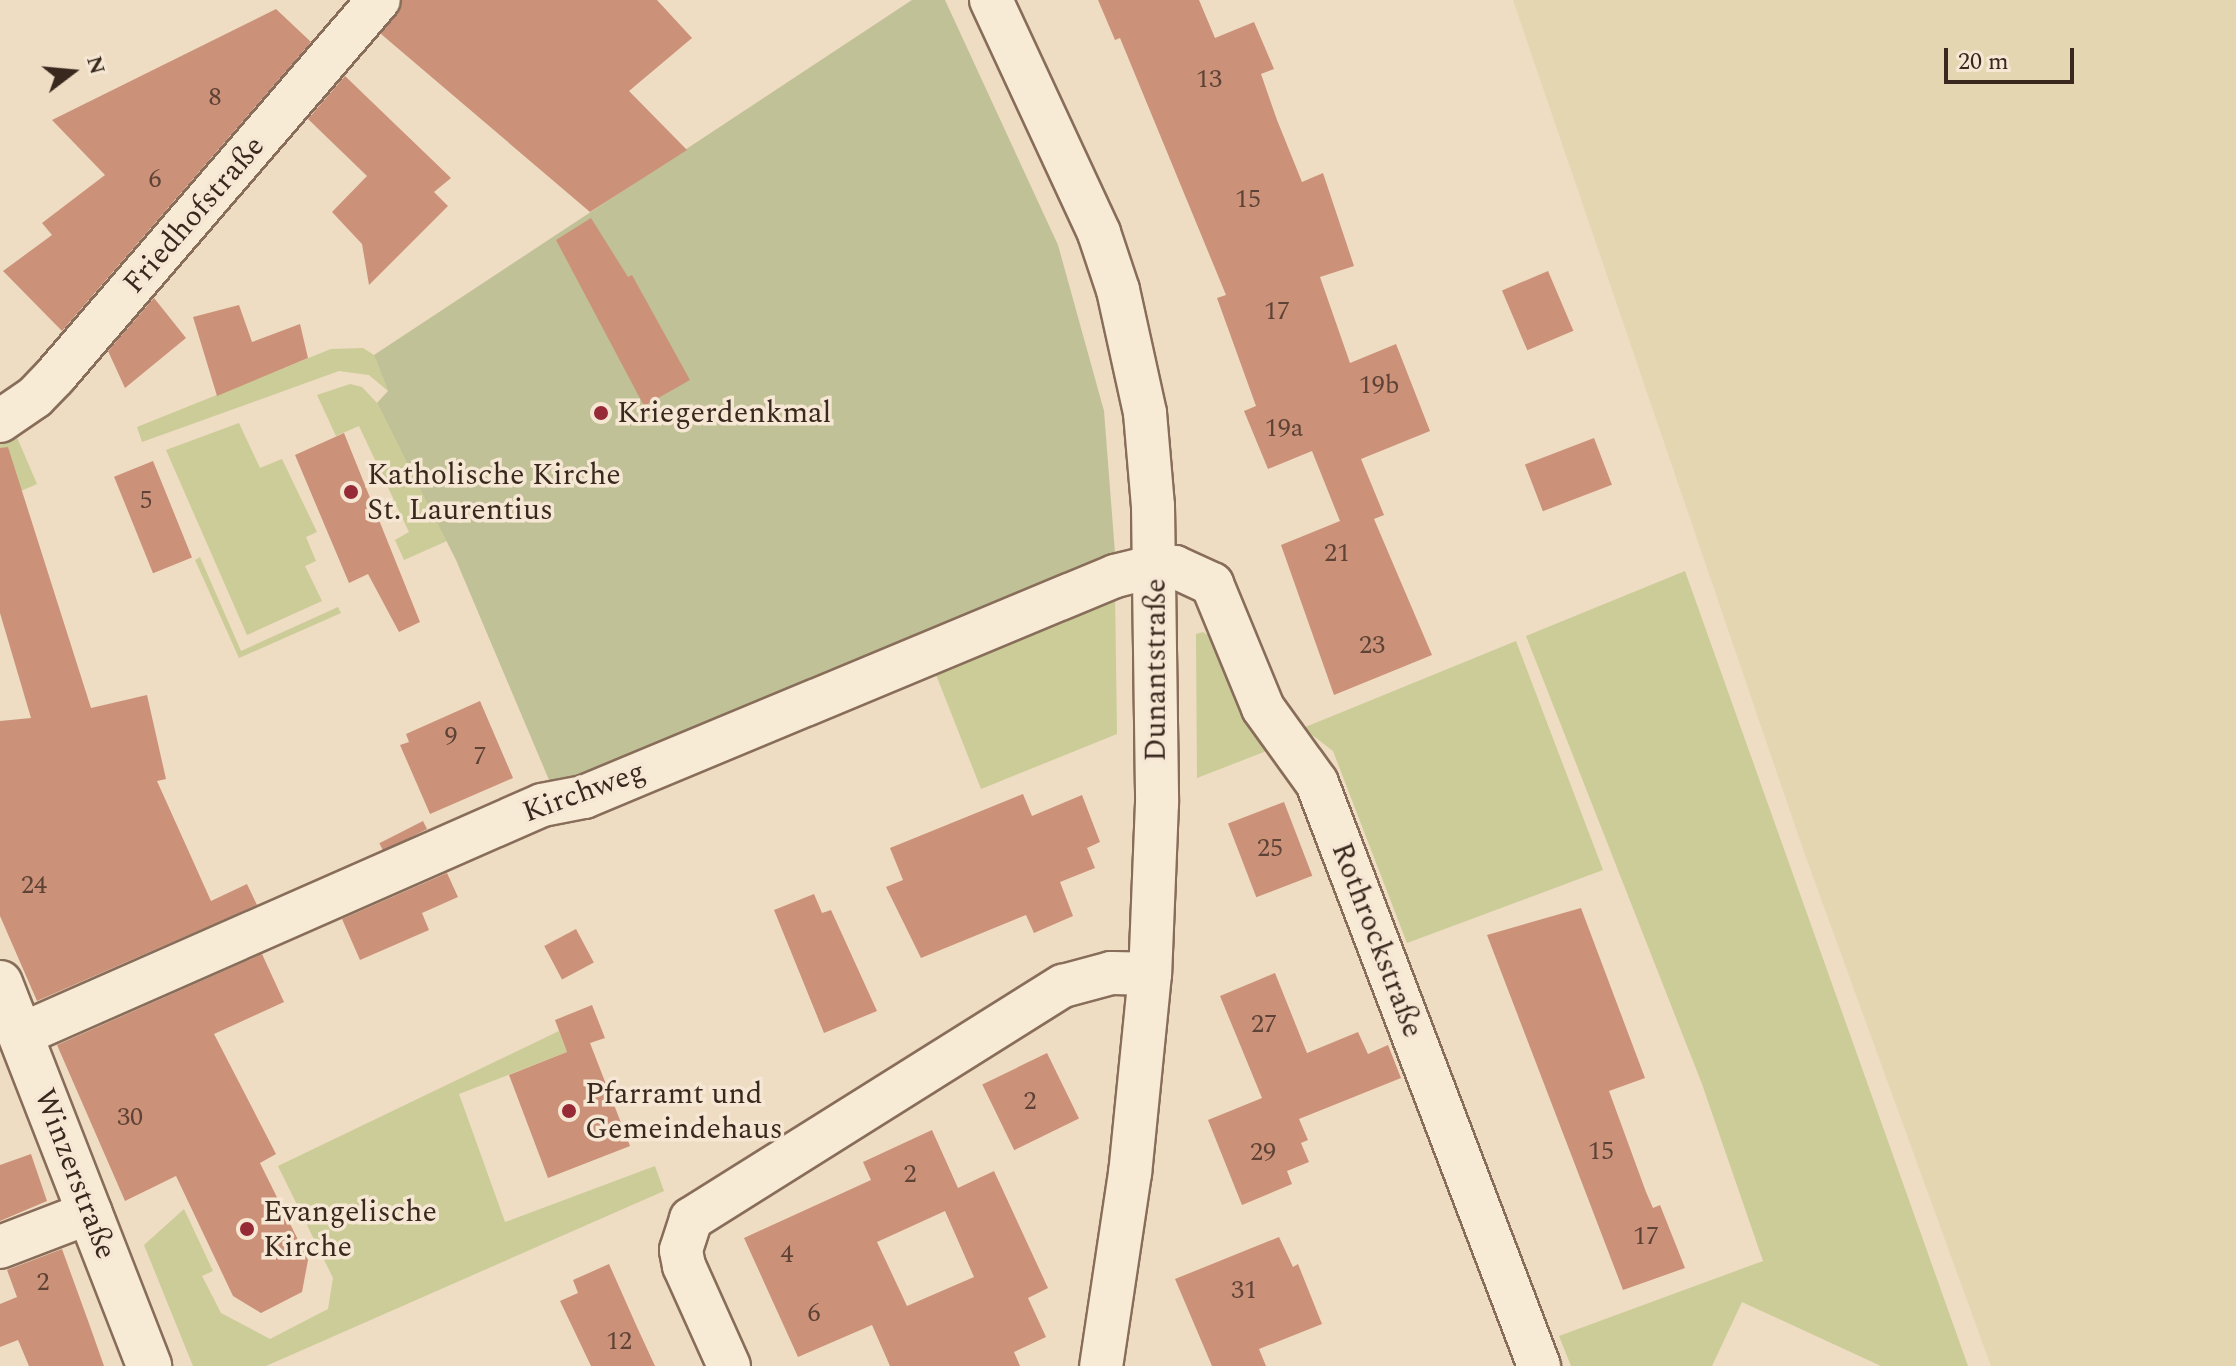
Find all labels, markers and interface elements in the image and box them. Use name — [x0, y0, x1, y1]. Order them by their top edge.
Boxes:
north arrow — [32, 32, 112, 112]
scale bar — [1948, 32, 2078, 82]
text: 20 m — [1958, 44, 2009, 80]
text: N — [77, 52, 114, 78]
house number: 13 — [1196, 64, 1222, 96]
house number: 8 — [209, 82, 221, 114]
street label: Friedhofstraße — [116, 129, 272, 301]
house number: 6 — [149, 164, 161, 196]
house number: 15 — [1235, 184, 1261, 216]
house number: 17 — [1264, 296, 1290, 328]
house number: 19b — [1359, 370, 1399, 402]
place label: Kriegerdenkmal — [617, 395, 831, 431]
marker: Kriegerdenkmal — [592, 404, 610, 422]
house number: 19a — [1265, 413, 1303, 445]
place label: Katholische Kirche St. Laurentius — [367, 457, 621, 528]
marker: Katholische Kirche St. Laurentius — [342, 483, 360, 501]
house number: 5 — [140, 485, 152, 517]
house number: 21 — [1324, 538, 1350, 570]
street label: Dunantstraße — [1138, 578, 1174, 762]
house number: 23 — [1359, 630, 1385, 662]
house number: 9 — [445, 721, 457, 753]
house number: 7 — [474, 741, 486, 773]
street label: Kirchweg — [518, 753, 650, 831]
house number: 25 — [1257, 833, 1283, 865]
street label: Rothrockstraße — [1323, 837, 1431, 1043]
house number: 24 — [21, 870, 47, 902]
house number: 27 — [1251, 1009, 1277, 1041]
place label: Pfarramt und Gemeindehaus — [585, 1076, 783, 1146]
street label: Winzerstraße — [26, 1084, 124, 1264]
house number: 2 — [1024, 1086, 1036, 1118]
house number: 30 — [117, 1102, 143, 1134]
marker: Pfarramt und Gemeindehaus — [560, 1102, 578, 1120]
house number: 15 — [1588, 1136, 1614, 1168]
house number: 29 — [1250, 1137, 1276, 1169]
house number: 2 — [904, 1159, 916, 1191]
place label: Evangelische Kirche — [263, 1194, 437, 1264]
marker: Evangelische Kirche — [238, 1220, 256, 1238]
house number: 17 — [1633, 1221, 1659, 1253]
house number: 4 — [781, 1239, 793, 1271]
house number: 2 — [37, 1267, 49, 1299]
house number: 31 — [1231, 1275, 1257, 1307]
house number: 6 — [808, 1298, 820, 1330]
house number: 12 — [606, 1326, 632, 1358]

